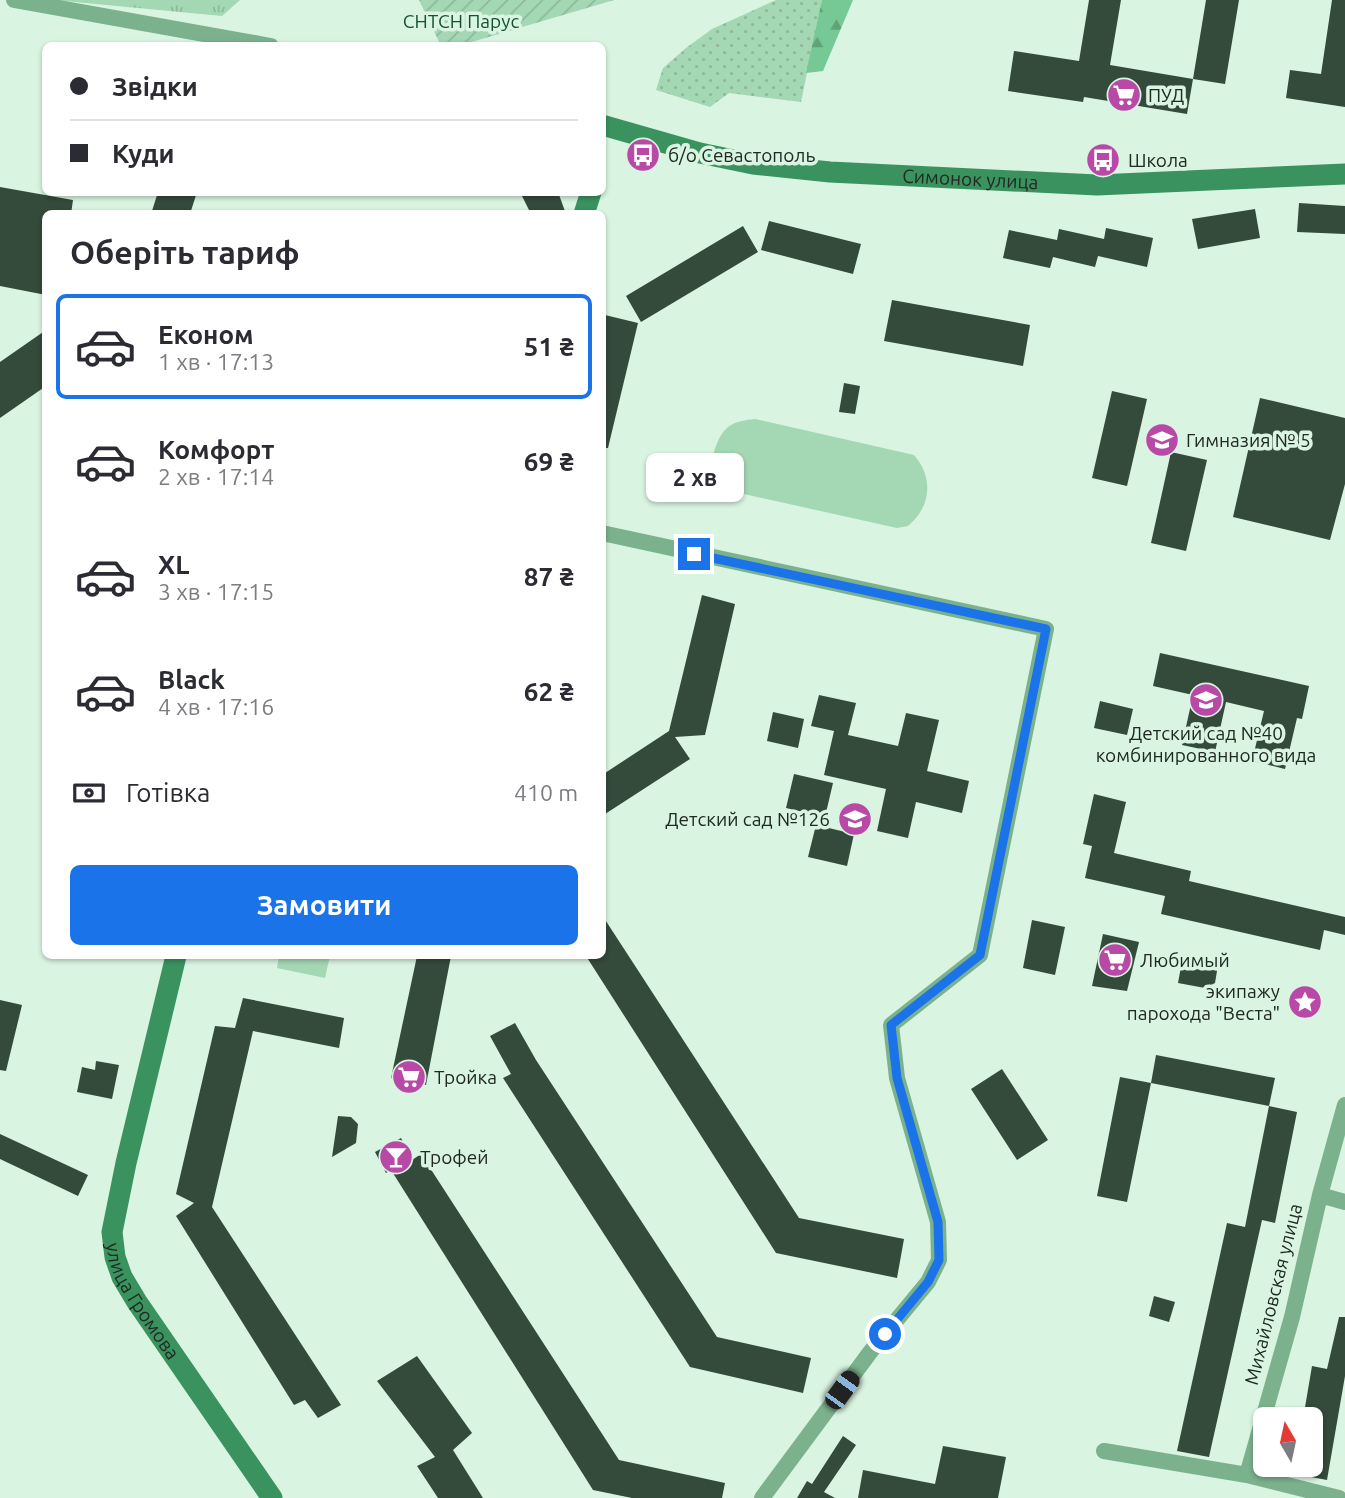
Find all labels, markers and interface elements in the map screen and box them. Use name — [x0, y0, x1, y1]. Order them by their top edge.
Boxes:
park label: СНТСН Парус — [403, 10, 519, 32]
text: Звідки — [112, 72, 198, 101]
supermarket icon: ПУД — [1105, 76, 1143, 114]
place label: ПУД — [1148, 84, 1184, 106]
bus stop icon: б/о Севастополь — [624, 136, 662, 174]
text: Куди — [112, 139, 175, 168]
bus stop icon: Школа — [1084, 141, 1122, 179]
place label: б/о Севастополь — [668, 144, 815, 166]
place label: Школа — [1128, 149, 1188, 171]
street label: Симонок улица — [902, 165, 1039, 193]
text: Оберіть тариф — [70, 234, 300, 270]
icon: car — [74, 315, 137, 378]
text: Економ — [158, 320, 254, 349]
text: 51 ₴ — [524, 332, 574, 361]
text: 1 хв · 17:13 — [158, 349, 274, 374]
school or university icon: Гимназия № 5 — [1143, 421, 1181, 459]
place label: Гимназия № 5 — [1186, 429, 1311, 451]
icon: car — [74, 430, 137, 493]
text: Комфорт — [158, 435, 274, 464]
text: 69 ₴ — [524, 447, 574, 476]
callout: 2 хв — [645, 452, 743, 502]
text: 2 хв · 17:14 — [158, 464, 274, 489]
text: 2 хв — [673, 465, 717, 490]
route end — [678, 538, 710, 570]
icon: car — [74, 545, 137, 608]
text: XL — [158, 550, 189, 579]
text: 87 ₴ — [524, 562, 574, 591]
text: 3 хв · 17:15 — [158, 579, 274, 604]
icon: car — [74, 660, 137, 723]
text: Black — [158, 665, 225, 694]
text: 62 ₴ — [524, 677, 574, 706]
school or university icon: Детский сад №40 комбинированного вида — [1187, 681, 1225, 719]
text: 4 хв · 17:16 — [158, 694, 274, 719]
place label: Детский сад №40 комбинированного вида — [1096, 722, 1316, 766]
icon: cash — [70, 774, 108, 812]
text: Готівка — [126, 778, 210, 807]
text: 410 m — [514, 780, 578, 805]
school or university icon: Детский сад №126 — [836, 800, 874, 838]
place label: Детский сад №126 — [665, 808, 830, 830]
button: Замовити — [70, 865, 578, 945]
supermarket icon: Любимый — [1096, 941, 1134, 979]
place label: Любимый — [1140, 949, 1230, 971]
place label: экипажу парохода "Веста" — [1127, 980, 1280, 1024]
place icon: экипажу парохода "Веста" — [1286, 983, 1324, 1021]
supermarket icon: Тройка — [390, 1058, 428, 1096]
place label: Тройка — [434, 1066, 497, 1088]
bar icon: Трофей — [377, 1138, 415, 1176]
place label: Трофей — [420, 1146, 488, 1168]
street label: Михайловская улица — [1240, 1201, 1306, 1387]
street label: улица Громова — [102, 1241, 184, 1363]
route start — [869, 1318, 901, 1350]
car — [822, 1367, 863, 1413]
north arrow — [1253, 1407, 1323, 1477]
map controls — [1253, 1407, 1323, 1477]

